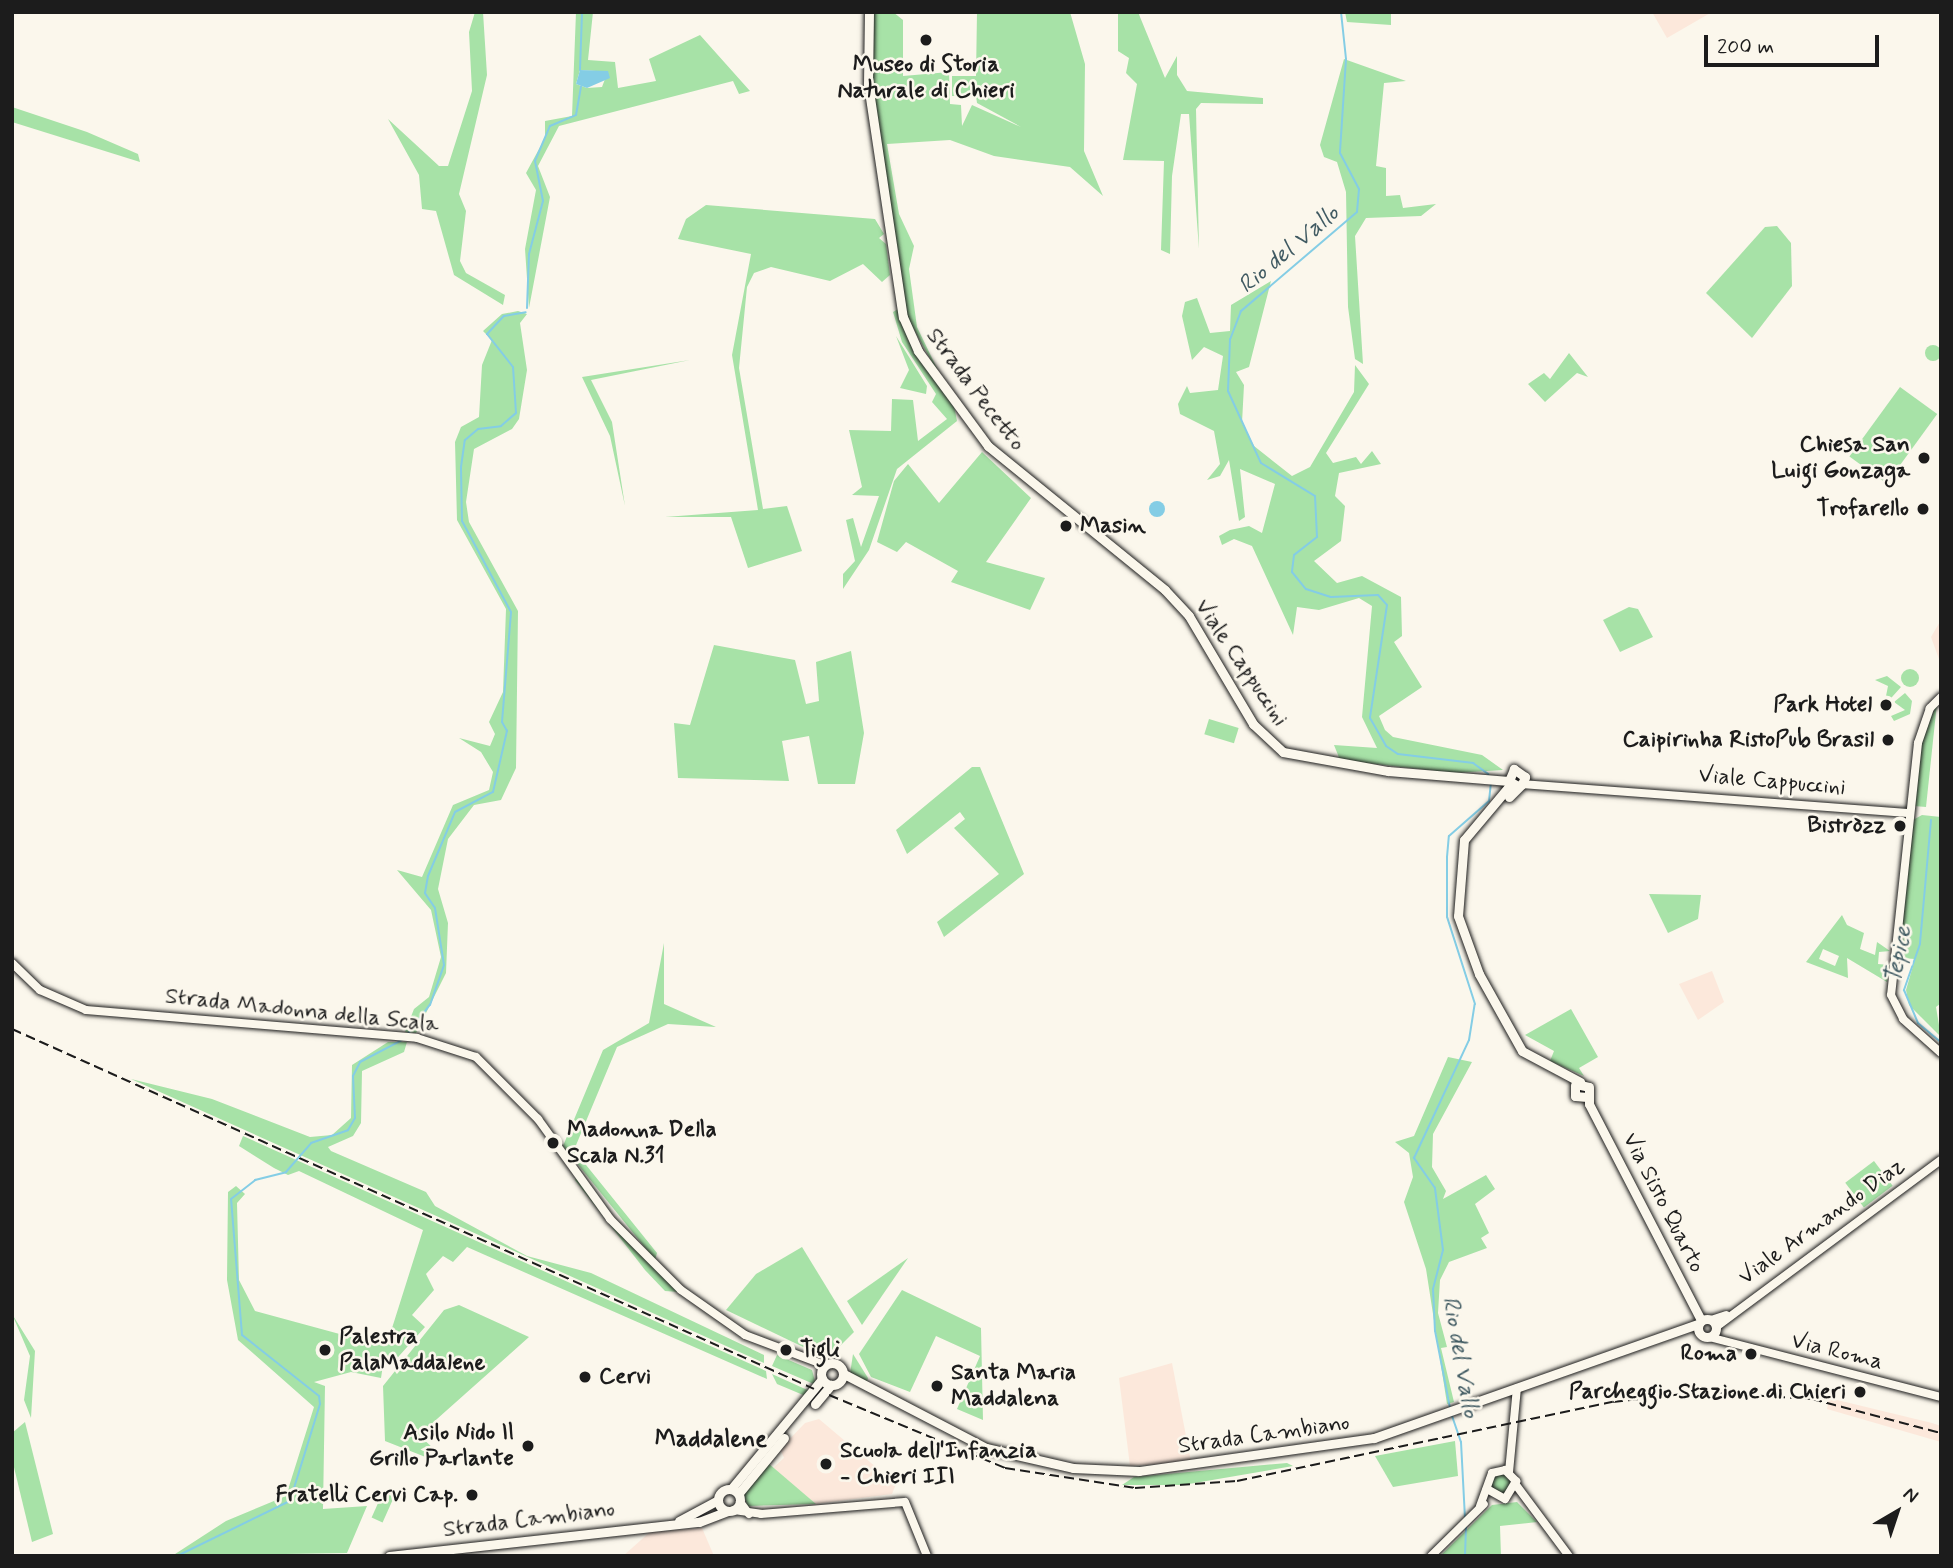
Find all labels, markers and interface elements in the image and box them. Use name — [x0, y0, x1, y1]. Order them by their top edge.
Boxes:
scale bar — [1708, 21, 1883, 65]
marker: Museo di Storia Naturale di Chieri — [918, 32, 934, 48]
text: 200 m — [1717, 33, 1774, 61]
place label: Museo di Storia Naturale di Chieri — [838, 51, 1014, 105]
water label: Rio del Vallo — [1235, 201, 1343, 299]
street label: Strada Pecetto — [919, 322, 1031, 458]
place label: Chiesa San Luigi Gonzaga — [1773, 431, 1910, 485]
marker: Chiesa San Luigi Gonzaga — [1916, 450, 1932, 466]
place label: Trofarello — [1817, 495, 1909, 523]
marker: Trofarello — [1915, 501, 1931, 517]
place label: Masin — [1080, 512, 1146, 540]
marker: Masin — [1058, 518, 1074, 534]
street label: Viale Cappuccini — [1188, 593, 1294, 733]
place label: Park Hotel — [1773, 691, 1872, 719]
marker: Park Hotel — [1878, 697, 1894, 713]
place label: Caipirinha RistoPub Brasil — [1626, 726, 1874, 754]
marker: Caipirinha RistoPub Brasil — [1880, 732, 1896, 748]
street label: Viale Cappuccini — [1697, 762, 1847, 802]
place label: Bistròzz — [1807, 812, 1886, 840]
marker: Bistròzz — [1892, 818, 1908, 834]
water label: Tepice — [1879, 924, 1919, 986]
street label: Strada Madonna della Scala — [164, 983, 440, 1039]
place label: Madonna Della Scala N.31 — [567, 1116, 716, 1170]
street label: Via Sisto Quarto — [1616, 1128, 1710, 1278]
marker: Madonna Della Scala N.31 — [545, 1135, 561, 1151]
street label: Viale Armando Diaz — [1733, 1152, 1911, 1292]
water label: Rio del Vallo — [1436, 1296, 1484, 1418]
place label: Palestra PalaMaddalene — [339, 1323, 485, 1377]
street label: Via Roma — [1788, 1327, 1886, 1377]
place label: Tigli — [800, 1336, 840, 1364]
place label: Roma — [1681, 1340, 1737, 1368]
marker: Palestra PalaMaddalene — [317, 1342, 333, 1358]
marker: Tigli — [778, 1342, 794, 1358]
marker: Roma — [1743, 1346, 1759, 1362]
place label: Santa Maria Maddalena — [951, 1359, 1077, 1413]
place label: Cervi — [599, 1363, 651, 1391]
marker: Cervi — [577, 1369, 593, 1385]
marker: Santa Maria Maddalena — [929, 1378, 945, 1394]
place label: Parcheggio Stazione di Chieri — [1567, 1378, 1846, 1406]
marker: Parcheggio Stazione di Chieri — [1852, 1384, 1868, 1400]
street label: Strada Cambiano — [1176, 1409, 1352, 1461]
place label: Asilo Nido Il Grillo Parlante — [378, 1419, 514, 1473]
district label: Maddalene — [655, 1426, 767, 1454]
place label: Scuola dell'Infanzia - Chieri III — [840, 1437, 1037, 1491]
marker: Asilo Nido Il Grillo Parlante — [520, 1438, 536, 1454]
marker: Scuola dell'Infanzia - Chieri III — [818, 1456, 834, 1472]
north arrow — [1862, 1477, 1932, 1547]
place label: Fratelli Cervi Cap. — [277, 1481, 458, 1509]
text: N — [1898, 1482, 1923, 1509]
marker: Fratelli Cervi Cap. — [464, 1487, 480, 1503]
street label: Strada Cambiano — [441, 1496, 617, 1544]

